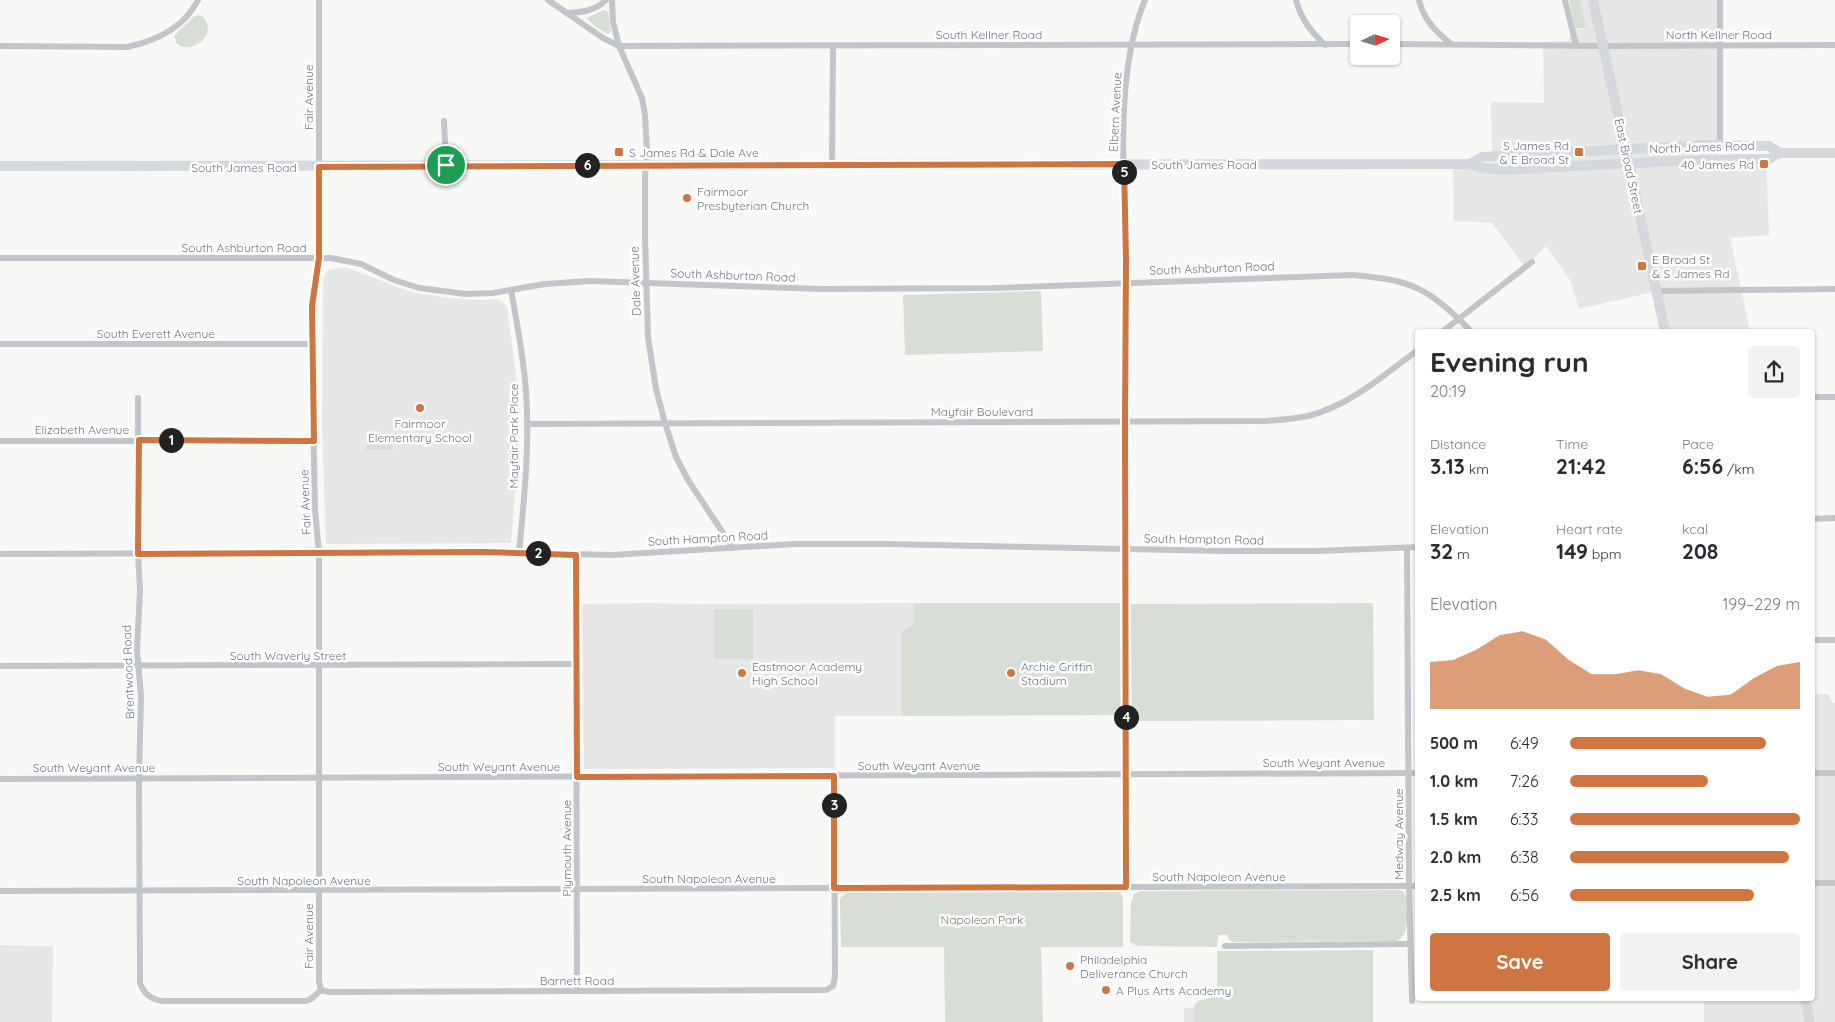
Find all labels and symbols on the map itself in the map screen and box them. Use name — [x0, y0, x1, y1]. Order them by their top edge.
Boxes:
north arrow — [1350, 15, 1400, 65]
street label: South Kellner Road — [936, 27, 1042, 42]
street label: North Kellner Road — [1666, 27, 1772, 42]
street label: Fair Avenue — [301, 64, 316, 130]
street label: Elbern Avenue — [1105, 72, 1125, 152]
street label: East Broad Street — [1612, 117, 1646, 215]
place label: S James Rd & E Broad St — [1499, 138, 1569, 167]
street label: North James Road — [1649, 138, 1755, 156]
pin — [425, 144, 467, 186]
place label: S James Rd & Dale Ave — [629, 145, 759, 160]
marker: S James Rd & Dale Ave — [613, 146, 625, 158]
marker: S James Rd & E Broad St — [1573, 146, 1585, 158]
pin: 6 — [574, 152, 600, 178]
street label: South James Road — [1151, 157, 1257, 172]
place label: 40 James Rd — [1681, 157, 1754, 172]
marker: 40 James Rd — [1758, 158, 1770, 170]
street label: South James Road — [191, 160, 297, 175]
pin: 5 — [1112, 160, 1136, 184]
place label: Fairmoor Presbyterian Church — [697, 184, 809, 213]
marker: Fairmoor Presbyterian Church — [681, 192, 693, 204]
street label: South Ashburton Road — [181, 240, 307, 255]
street label: Dale Avenue — [626, 246, 644, 316]
place label: E Broad St & S James Rd — [1652, 252, 1729, 281]
street label: South Ashburton Road — [1149, 258, 1275, 278]
marker: E Broad St & S James Rd — [1636, 260, 1648, 272]
street label: South Ashburton Road — [670, 265, 796, 285]
street label: South Everett Avenue — [97, 326, 215, 341]
street label: Mayfair Park Place — [506, 383, 521, 488]
marker: Fairmoor Elementary School — [414, 402, 426, 414]
street label: Mayfair Boulevard — [931, 404, 1033, 419]
place label: Fairmoor Elementary School — [368, 416, 472, 445]
street label: Elizabeth Avenue — [35, 422, 129, 437]
pin: 1 — [158, 428, 184, 452]
street label: Fair Avenue — [296, 469, 314, 535]
street label: South Hampton Road — [648, 527, 768, 549]
street label: South Hampton Road — [1144, 530, 1264, 548]
pin: 2 — [526, 540, 550, 566]
street label: Brentwood Road — [119, 625, 137, 719]
street label: South Waverly Street — [230, 648, 346, 663]
place label: Eastmoor Academy High School — [752, 659, 862, 688]
place label: Archie Griffin Stadium — [1021, 659, 1092, 688]
marker: Eastmoor Academy High School — [736, 667, 748, 679]
marker: Archie Griffin Stadium — [1005, 667, 1017, 679]
pin: 4 — [1114, 704, 1138, 730]
street label: South Weyant Avenue — [1263, 755, 1385, 770]
street label: South Weyant Avenue — [858, 758, 980, 773]
street label: South Weyant Avenue — [438, 759, 560, 774]
street label: South Weyant Avenue — [33, 760, 155, 775]
street label: Medway Avenue — [1391, 788, 1406, 880]
pin: 3 — [822, 792, 846, 818]
street label: Plymouth Avenue — [559, 799, 574, 896]
street label: South Napoleon Avenue — [1152, 869, 1286, 884]
street label: South Napoleon Avenue — [642, 871, 776, 886]
street label: South Napoleon Avenue — [237, 873, 371, 888]
street label: Fair Avenue — [301, 903, 316, 969]
park label: Napoleon Park — [941, 912, 1023, 927]
place label: Philadelphia Deliverance Church — [1080, 952, 1188, 981]
marker: Philadelphia Deliverance Church — [1064, 960, 1076, 972]
street label: Barnett Road — [540, 973, 614, 988]
place label: A Plus Arts Academy — [1116, 983, 1231, 998]
marker: A Plus Arts Academy — [1100, 984, 1112, 996]

